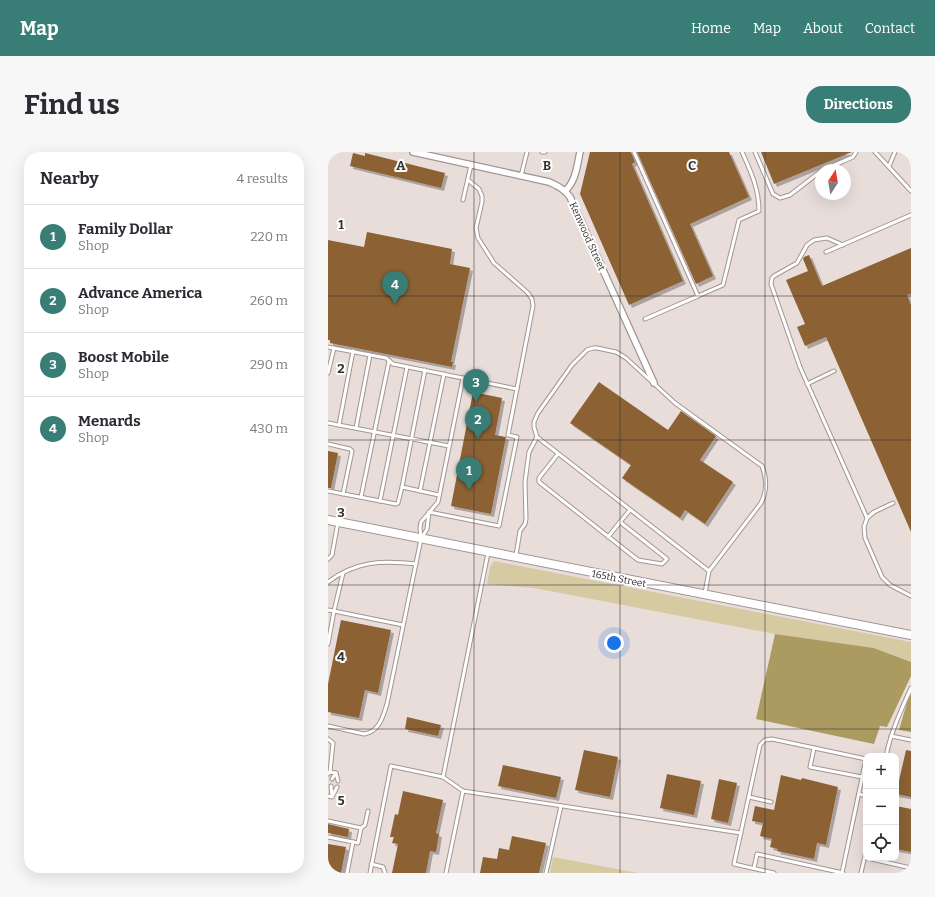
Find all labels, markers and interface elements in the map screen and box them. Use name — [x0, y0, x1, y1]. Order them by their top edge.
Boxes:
text: Map — [20, 17, 59, 40]
text: Home — [691, 20, 731, 37]
text: Map — [753, 20, 781, 37]
text: About — [803, 20, 843, 37]
text: Contact — [865, 20, 915, 37]
button: Directions — [806, 86, 911, 123]
text: Find us — [24, 88, 120, 121]
text: A — [396, 158, 406, 173]
text: B — [543, 158, 551, 173]
text: C — [688, 158, 696, 173]
north arrow — [815, 164, 851, 200]
text: Nearby — [40, 168, 99, 189]
text: 4 results — [236, 171, 288, 186]
street label: Kenwood Street — [567, 200, 608, 273]
text: 1 — [338, 217, 344, 232]
text: Family Dollar — [78, 220, 173, 238]
text: 1 — [50, 229, 56, 244]
text: 220 m — [251, 229, 288, 244]
text: Shop — [78, 238, 109, 253]
pin: 4 — [382, 271, 408, 304]
text: Advance America — [78, 284, 202, 302]
text: 2 — [49, 293, 57, 308]
text: 260 m — [250, 293, 288, 308]
text: Shop — [78, 302, 109, 317]
text: Boost Mobile — [78, 348, 169, 366]
text: 3 — [49, 357, 57, 372]
text: 290 m — [250, 357, 288, 372]
text: 2 — [337, 361, 345, 376]
text: Shop — [78, 366, 109, 381]
pin: 3 — [463, 369, 489, 402]
pin: 2 — [465, 406, 491, 439]
text: Menards — [78, 412, 141, 430]
text: 4 — [49, 421, 57, 436]
text: 430 m — [250, 421, 288, 436]
text: Shop — [78, 430, 109, 445]
pin: 1 — [456, 457, 482, 490]
text: 3 — [337, 505, 345, 520]
street label: 165th Street — [591, 568, 647, 590]
your location — [604, 633, 624, 653]
text: 4 — [337, 649, 345, 664]
map controls — [863, 753, 899, 861]
button: + — [863, 753, 899, 789]
button: − — [863, 789, 899, 825]
text: 5 — [337, 793, 345, 808]
button: locate — [863, 825, 899, 861]

